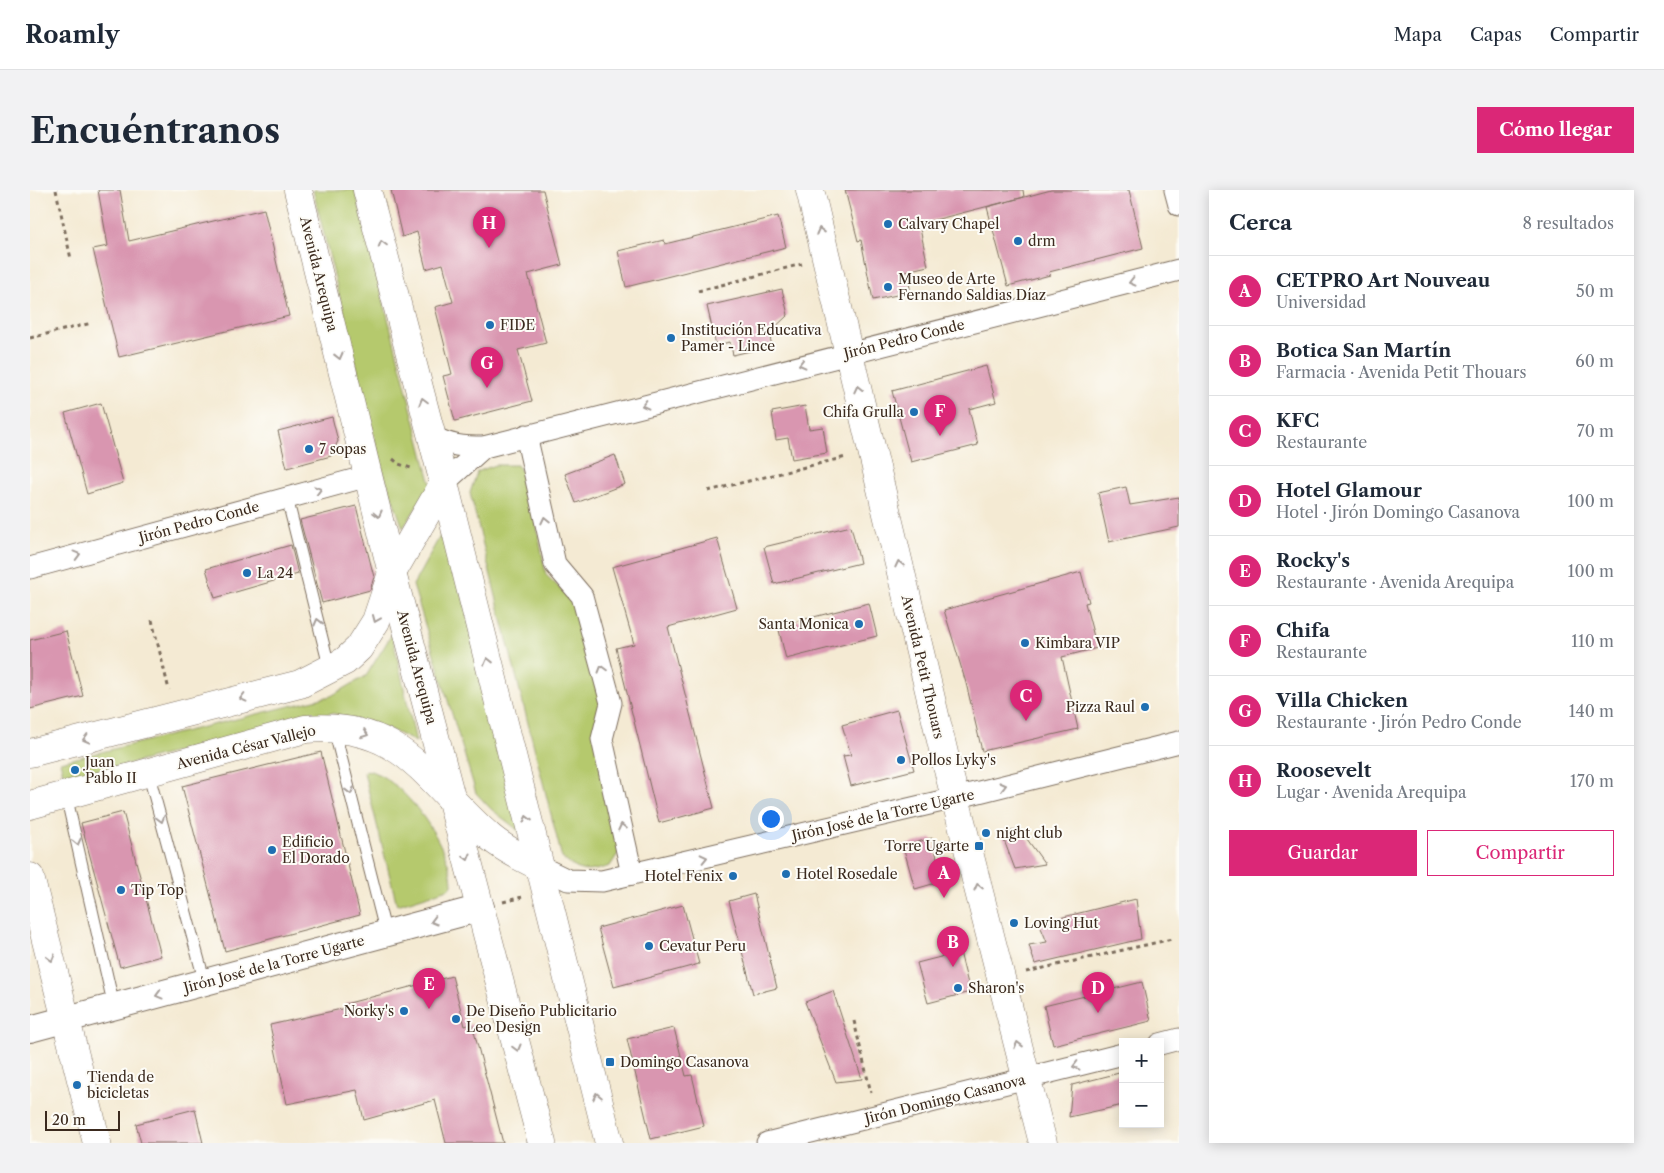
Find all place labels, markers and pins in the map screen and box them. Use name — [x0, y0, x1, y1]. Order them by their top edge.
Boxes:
pin: H — [473, 207, 505, 248]
place label: Calvary Chapel — [898, 215, 999, 233]
marker: Calvary Chapel — [882, 218, 894, 230]
place label: drm — [1028, 232, 1055, 250]
marker: drm — [1012, 235, 1024, 247]
place label: Museo de Arte Fernando Saldias Díaz — [898, 270, 1046, 304]
marker: Museo de Arte Fernando Saldias Díaz — [882, 281, 894, 293]
place label: FIDE — [500, 316, 535, 334]
marker: FIDE — [484, 319, 496, 331]
place label: Institución Educativa Pamer - Lince — [681, 321, 822, 355]
marker: Institución Educativa Pamer - Lince — [665, 332, 677, 344]
pin: G — [471, 347, 503, 388]
pin: F — [924, 395, 956, 436]
place label: Chifa Grulla — [823, 403, 905, 421]
marker: Chifa Grulla — [908, 406, 920, 418]
place label: 7 sopas — [319, 440, 366, 458]
marker: 7 sopas — [303, 443, 315, 455]
place label: La 24 — [257, 564, 293, 582]
marker: La 24 — [241, 567, 253, 579]
place label: Santa Monica — [758, 615, 850, 633]
marker: Santa Monica — [853, 618, 865, 630]
place label: Kimbara VIP — [1035, 634, 1120, 652]
marker: Kimbara VIP — [1019, 637, 1031, 649]
pin: C — [1010, 680, 1042, 721]
place label: Pizza Raul — [1066, 698, 1135, 716]
marker: Pizza Raul — [1139, 701, 1151, 713]
place label: Pollos Lyky's — [911, 751, 996, 769]
place label: Juan Pablo II — [83, 753, 137, 787]
marker: Pollos Lyky's — [895, 754, 907, 766]
marker: Juan Pablo II — [69, 764, 81, 776]
place label: night club — [996, 824, 1062, 842]
marker: night club — [980, 827, 992, 839]
place label: Edificio El Dorado — [282, 833, 350, 867]
place label: Torre Ugarte — [884, 837, 969, 855]
marker: Torre Ugarte — [973, 840, 985, 852]
marker: Edificio El Dorado — [266, 844, 278, 856]
pin: A — [928, 857, 960, 898]
place label: Hotel Rosedale — [796, 865, 898, 883]
place label: Hotel Fenix — [645, 867, 724, 885]
marker: Hotel Rosedale — [780, 868, 792, 880]
marker: Hotel Fenix — [727, 870, 739, 882]
place label: Tip Top — [131, 881, 184, 899]
marker: Tip Top — [115, 884, 127, 896]
place label: Loving Hut — [1024, 914, 1098, 932]
marker: Loving Hut — [1008, 917, 1020, 929]
pin: B — [937, 926, 969, 967]
place label: Cevatur Peru — [659, 937, 746, 955]
marker: Cevatur Peru — [643, 940, 655, 952]
pin: E — [413, 968, 445, 1009]
pin: D — [1082, 972, 1114, 1013]
place label: Sharon's — [968, 979, 1024, 997]
marker: Sharon's — [952, 982, 964, 994]
place label: Norky's — [344, 1002, 394, 1020]
place label: De Diseño Publicitario Leo Design — [466, 1002, 617, 1036]
marker: Norky's — [398, 1005, 410, 1017]
marker: De Diseño Publicitario Leo Design — [450, 1013, 462, 1025]
place label: Domingo Casanova — [620, 1053, 749, 1071]
marker: Domingo Casanova — [604, 1056, 616, 1068]
place label: Tienda de bicicletas — [87, 1068, 154, 1102]
marker: Tienda de bicicletas — [71, 1079, 83, 1091]

